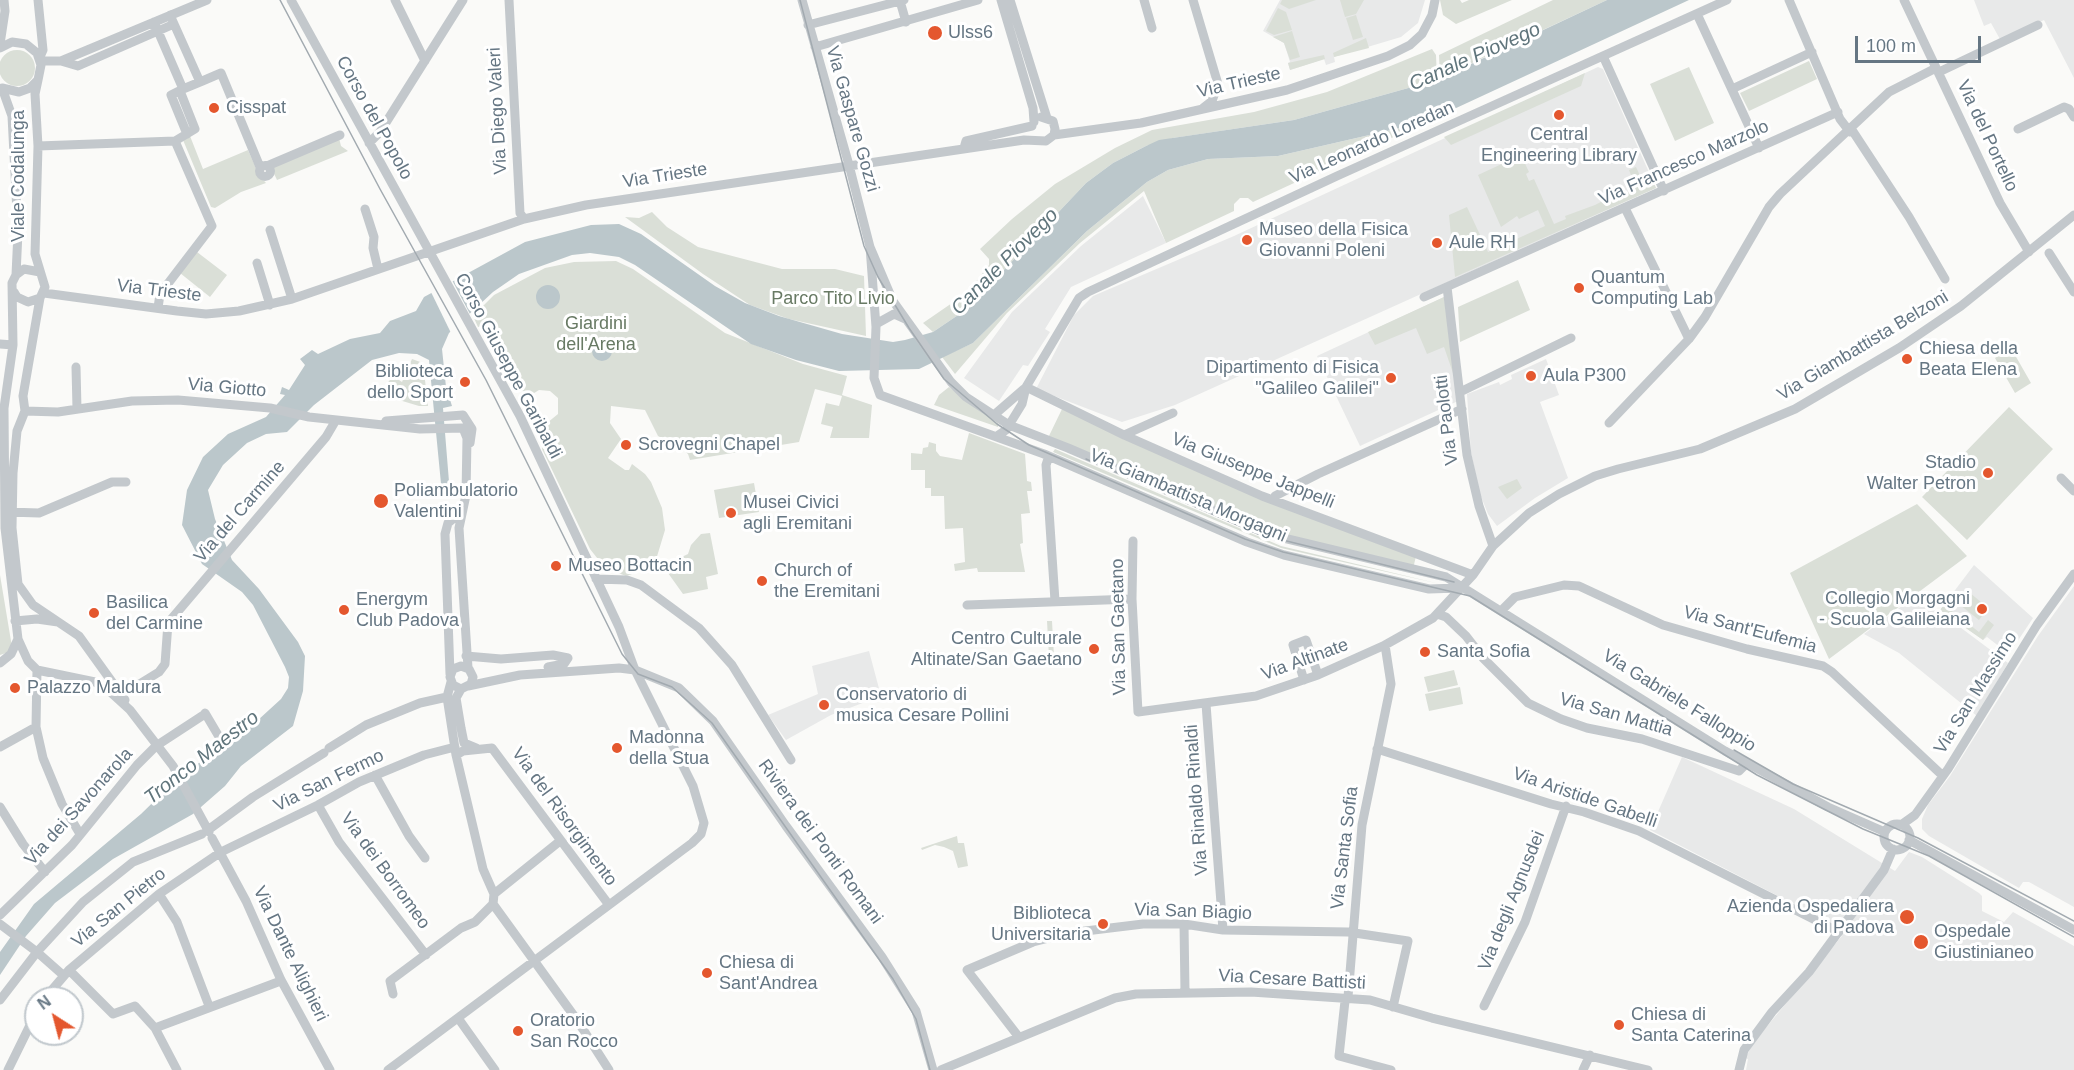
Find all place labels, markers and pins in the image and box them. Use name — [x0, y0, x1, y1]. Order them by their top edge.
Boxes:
place label: Ulss6 — [948, 22, 993, 44]
marker: Ulss6 — [926, 24, 944, 42]
place label: Cisspat — [226, 97, 286, 119]
marker: Cisspat — [207, 101, 221, 115]
marker: Central Engineering Library — [1552, 108, 1566, 122]
place label: Central Engineering Library — [1481, 124, 1637, 166]
place label: Museo della Fisica Giovanni Poleni — [1259, 219, 1408, 262]
place label: Aule RH — [1449, 232, 1516, 254]
marker: Museo della Fisica Giovanni Poleni — [1240, 233, 1254, 247]
marker: Aule RH — [1430, 236, 1444, 250]
place label: Quantum Computing Lab — [1591, 267, 1713, 310]
marker: Quantum Computing Lab — [1572, 281, 1586, 295]
place label: Chiesa della Beata Elena — [1919, 338, 2018, 380]
marker: Chiesa della Beata Elena — [1900, 352, 1914, 366]
place label: Dipartimento di Fisica "Galileo Galilei" — [1206, 357, 1379, 400]
place label: Biblioteca dello Sport — [367, 361, 453, 404]
place label: Aula P300 — [1543, 365, 1626, 387]
marker: Aula P300 — [1524, 369, 1538, 383]
marker: Dipartimento di Fisica "Galileo Galilei" — [1384, 371, 1398, 385]
marker: Biblioteca dello Sport — [458, 375, 472, 389]
place label: Scrovegni Chapel — [638, 434, 780, 456]
marker: Scrovegni Chapel — [619, 438, 633, 452]
place label: Stadio Walter Petron — [1867, 452, 1976, 494]
marker: Stadio Walter Petron — [1981, 466, 1995, 480]
place label: Poliambulatorio Valentini — [394, 480, 518, 522]
marker: Poliambulatorio Valentini — [372, 492, 390, 510]
place label: Musei Civici agli Eremitani — [743, 492, 852, 534]
marker: Musei Civici agli Eremitani — [724, 506, 738, 520]
place label: Museo Bottacin — [568, 555, 692, 577]
marker: Museo Bottacin — [549, 559, 563, 573]
place label: Church of the Eremitani — [774, 560, 880, 602]
marker: Church of the Eremitani — [755, 574, 769, 588]
place label: Collegio Morgagni - Scuola Galileiana — [1819, 588, 1970, 630]
place label: Energym Club Padova — [356, 589, 459, 632]
place label: Basilica del Carmine — [106, 592, 203, 634]
marker: Collegio Morgagni - Scuola Galileiana — [1975, 602, 1989, 616]
marker: Energym Club Padova — [337, 603, 351, 617]
marker: Basilica del Carmine — [87, 606, 101, 620]
place label: Centro Culturale Altinate/San Gaetano — [911, 628, 1082, 670]
place label: Santa Sofia — [1437, 641, 1530, 663]
marker: Centro Culturale Altinate/San Gaetano — [1087, 642, 1101, 656]
marker: Santa Sofia — [1418, 645, 1432, 659]
place label: Palazzo Maldura — [27, 677, 161, 699]
marker: Palazzo Maldura — [8, 681, 22, 695]
place label: Conservatorio di musica Cesare Pollini — [836, 684, 1009, 726]
marker: Conservatorio di musica Cesare Pollini — [817, 698, 831, 712]
place label: Madonna della Stua — [629, 727, 709, 770]
marker: Madonna della Stua — [610, 741, 624, 755]
place label: Azienda Ospedaliera di Padova — [1727, 896, 1894, 938]
place label: Biblioteca Universitaria — [991, 903, 1091, 946]
marker: Azienda Ospedaliera di Padova — [1898, 908, 1916, 926]
marker: Biblioteca Universitaria — [1096, 917, 1110, 931]
place label: Ospedale Giustinianeo — [1934, 921, 2034, 964]
marker: Ospedale Giustinianeo — [1912, 933, 1930, 951]
place label: Chiesa di Sant'Andrea — [719, 952, 818, 994]
marker: Chiesa di Sant'Andrea — [700, 966, 714, 980]
place label: Chiesa di Santa Caterina — [1631, 1004, 1751, 1046]
place label: Oratorio San Rocco — [530, 1010, 618, 1052]
marker: Chiesa di Santa Caterina — [1612, 1018, 1626, 1032]
marker: Oratorio San Rocco — [511, 1024, 525, 1038]

